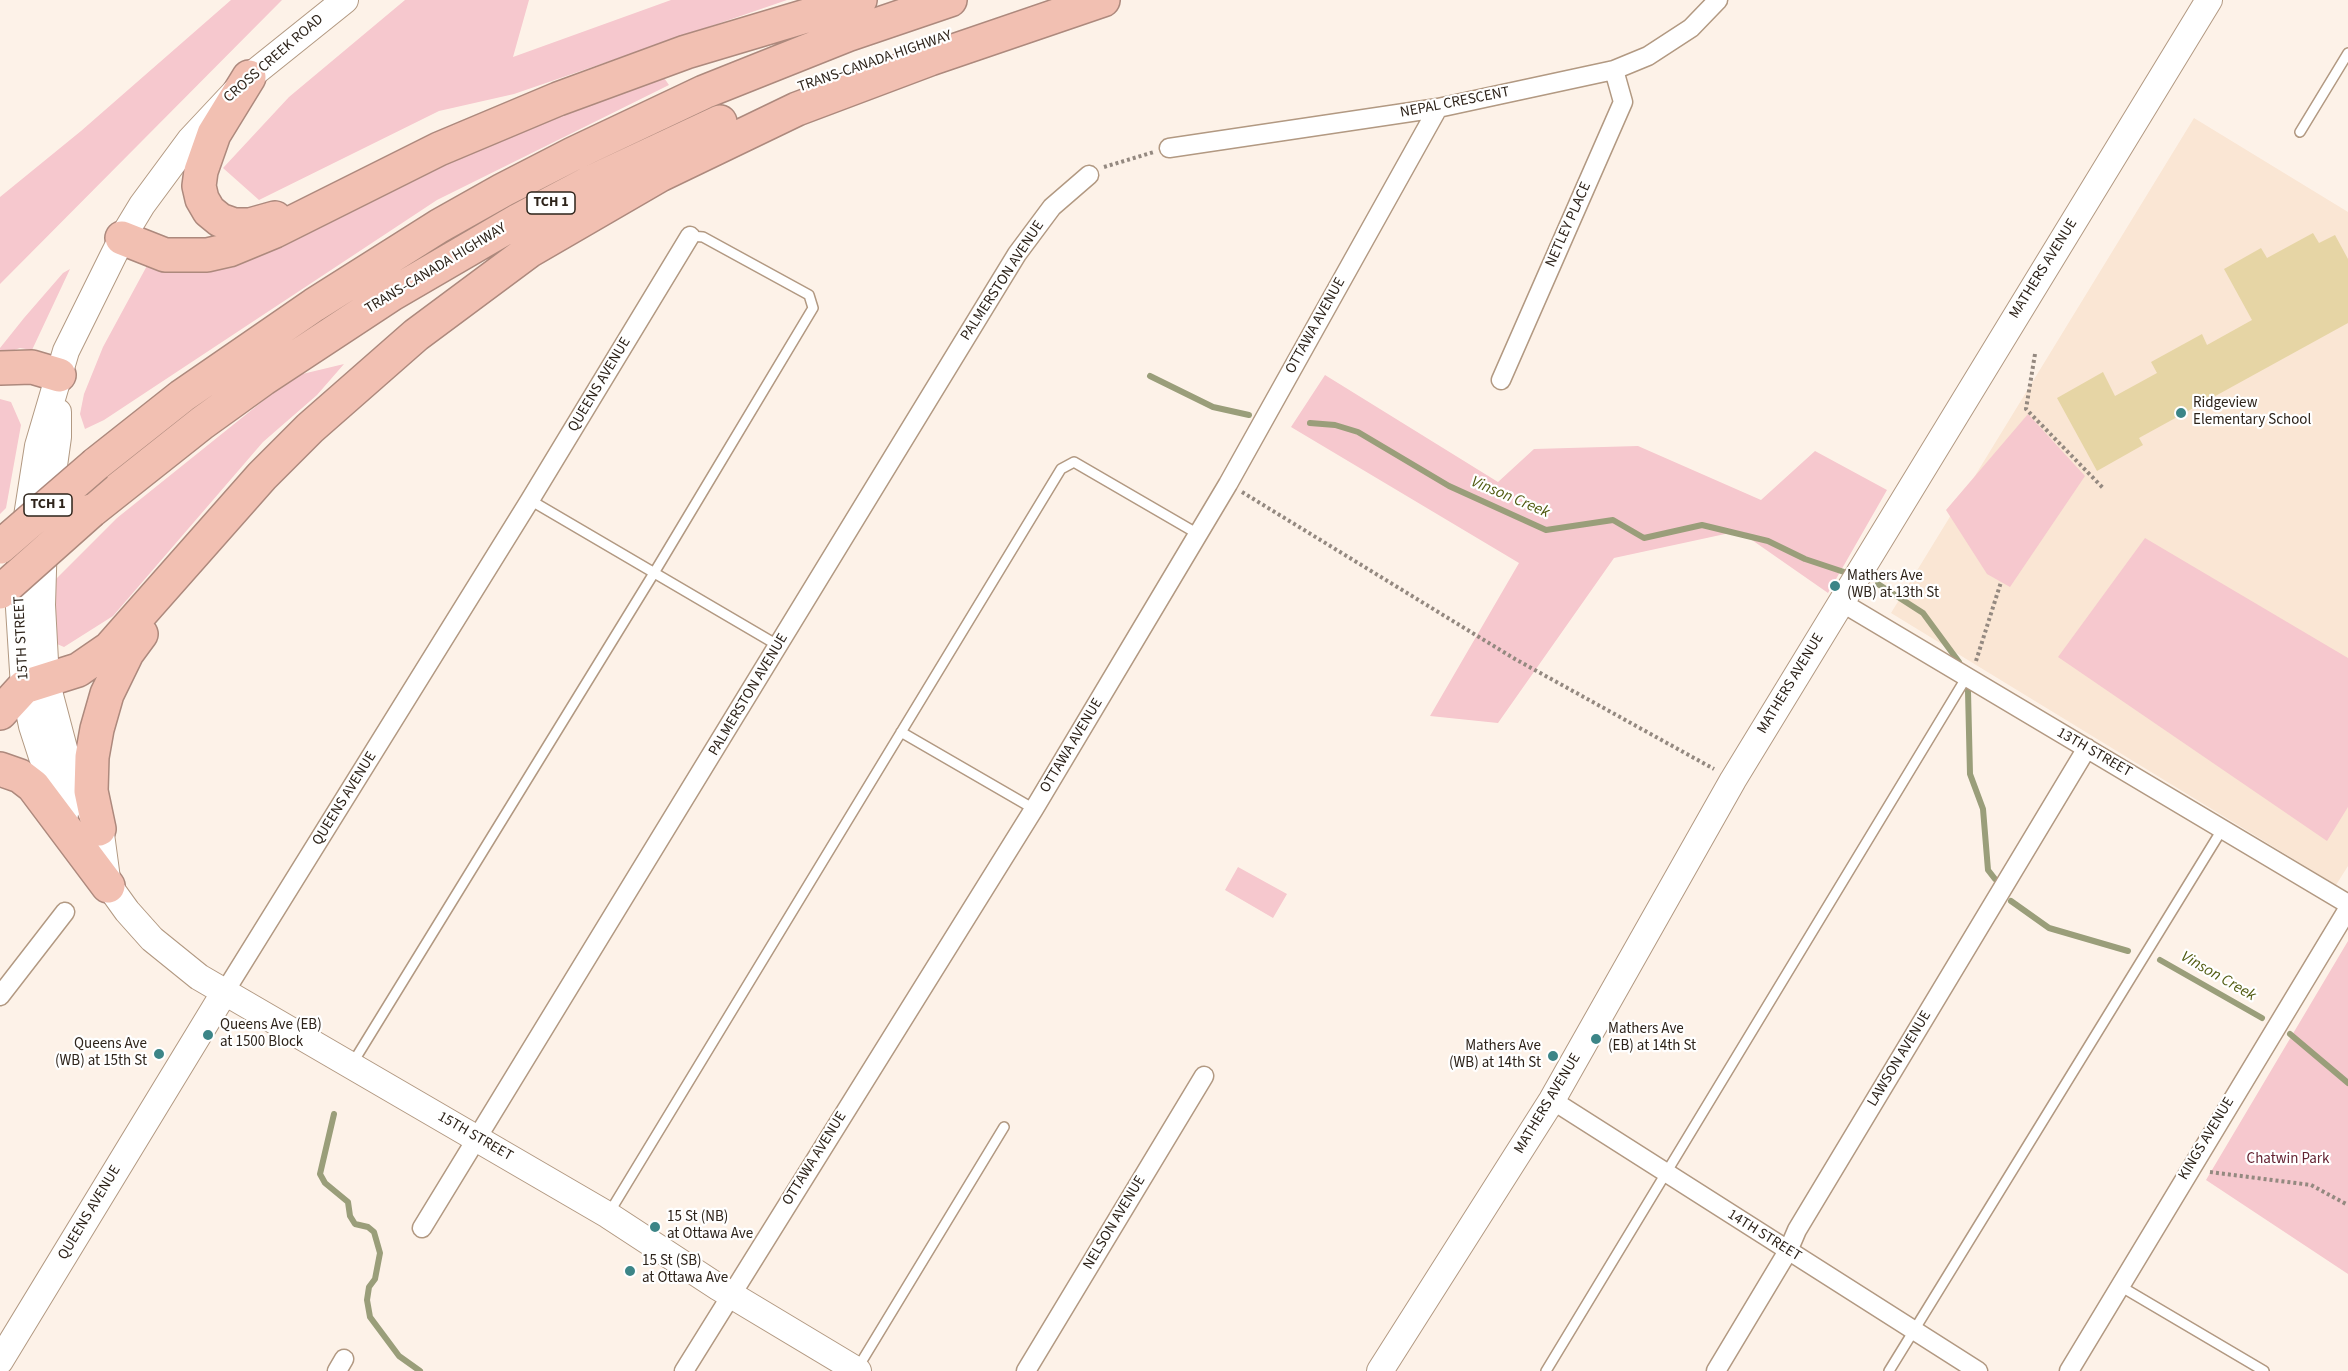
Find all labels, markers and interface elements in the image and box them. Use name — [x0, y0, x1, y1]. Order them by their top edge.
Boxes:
street label: CROSS CREEK ROAD — [220, 11, 328, 107]
street label: TRANS-CANADA HIGHWAY — [796, 27, 954, 97]
street label: NEPAL CRESCENT — [1399, 84, 1511, 122]
street label: NETLEY PLACE — [1542, 180, 1596, 270]
road number: TCH 1 — [527, 192, 575, 214]
street label: MATHERS AVENUE — [2006, 216, 2082, 322]
street label: PALMERSTON AVENUE — [958, 218, 1048, 344]
street label: TRANS-CANADA HIGHWAY — [362, 220, 510, 318]
street label: OTTAWA AVENUE — [1282, 275, 1350, 377]
street label: QUEENS AVENUE — [565, 334, 635, 436]
place label: Ridgeview Elementary School — [2193, 395, 2311, 430]
marker: Ridgeview Elementary School — [2174, 406, 2188, 420]
water label: Vinson Creek — [1468, 473, 1552, 523]
road number: TCH 1 — [24, 494, 72, 516]
place label: Mathers Ave (WB) at 13th St — [1847, 568, 1939, 603]
marker: Mathers Ave (WB) at 13th St — [1828, 579, 1842, 593]
street label: 15TH STREET — [11, 596, 33, 680]
street label: MATHERS AVENUE — [1754, 630, 1828, 738]
street label: PALMERSTON AVENUE — [705, 631, 793, 759]
street label: OTTAWA AVENUE — [1037, 695, 1107, 797]
street label: 13TH STREET — [2053, 724, 2135, 782]
street label: QUEENS AVENUE — [309, 749, 381, 849]
water label: Vinson Creek — [2177, 948, 2259, 1006]
street label: LAWSON AVENUE — [1864, 1008, 1936, 1110]
place label: Queens Ave (EB) at 1500 Block — [220, 1017, 322, 1052]
place label: Mathers Ave (EB) at 14th St — [1608, 1021, 1696, 1056]
marker: Queens Ave (EB) at 1500 Block — [201, 1028, 215, 1042]
marker: Mathers Ave (EB) at 14th St — [1589, 1032, 1603, 1046]
place label: Queens Ave (WB) at 15th St — [55, 1036, 147, 1071]
place label: Mathers Ave (WB) at 14th St — [1449, 1038, 1541, 1073]
marker: Queens Ave (WB) at 15th St — [152, 1047, 166, 1061]
marker: Mathers Ave (WB) at 14th St — [1546, 1049, 1560, 1063]
street label: MATHERS AVENUE — [1511, 1050, 1585, 1158]
street label: KINGS AVENUE — [2175, 1094, 2239, 1184]
street label: 15TH STREET — [434, 1108, 516, 1166]
street label: OTTAWA AVENUE — [779, 1109, 851, 1209]
park label: Chatwin Park — [2247, 1151, 2329, 1169]
street label: QUEENS AVENUE — [55, 1162, 125, 1264]
street label: NELSON AVENUE — [1080, 1173, 1150, 1273]
street label: 14TH STREET — [1724, 1206, 1804, 1266]
place label: 15 St (NB) at Ottawa Ave — [667, 1209, 753, 1244]
marker: 15 St (NB) at Ottawa Ave — [648, 1220, 662, 1234]
place label: 15 St (SB) at Ottawa Ave — [642, 1253, 728, 1288]
marker: 15 St (SB) at Ottawa Ave — [623, 1264, 637, 1278]

